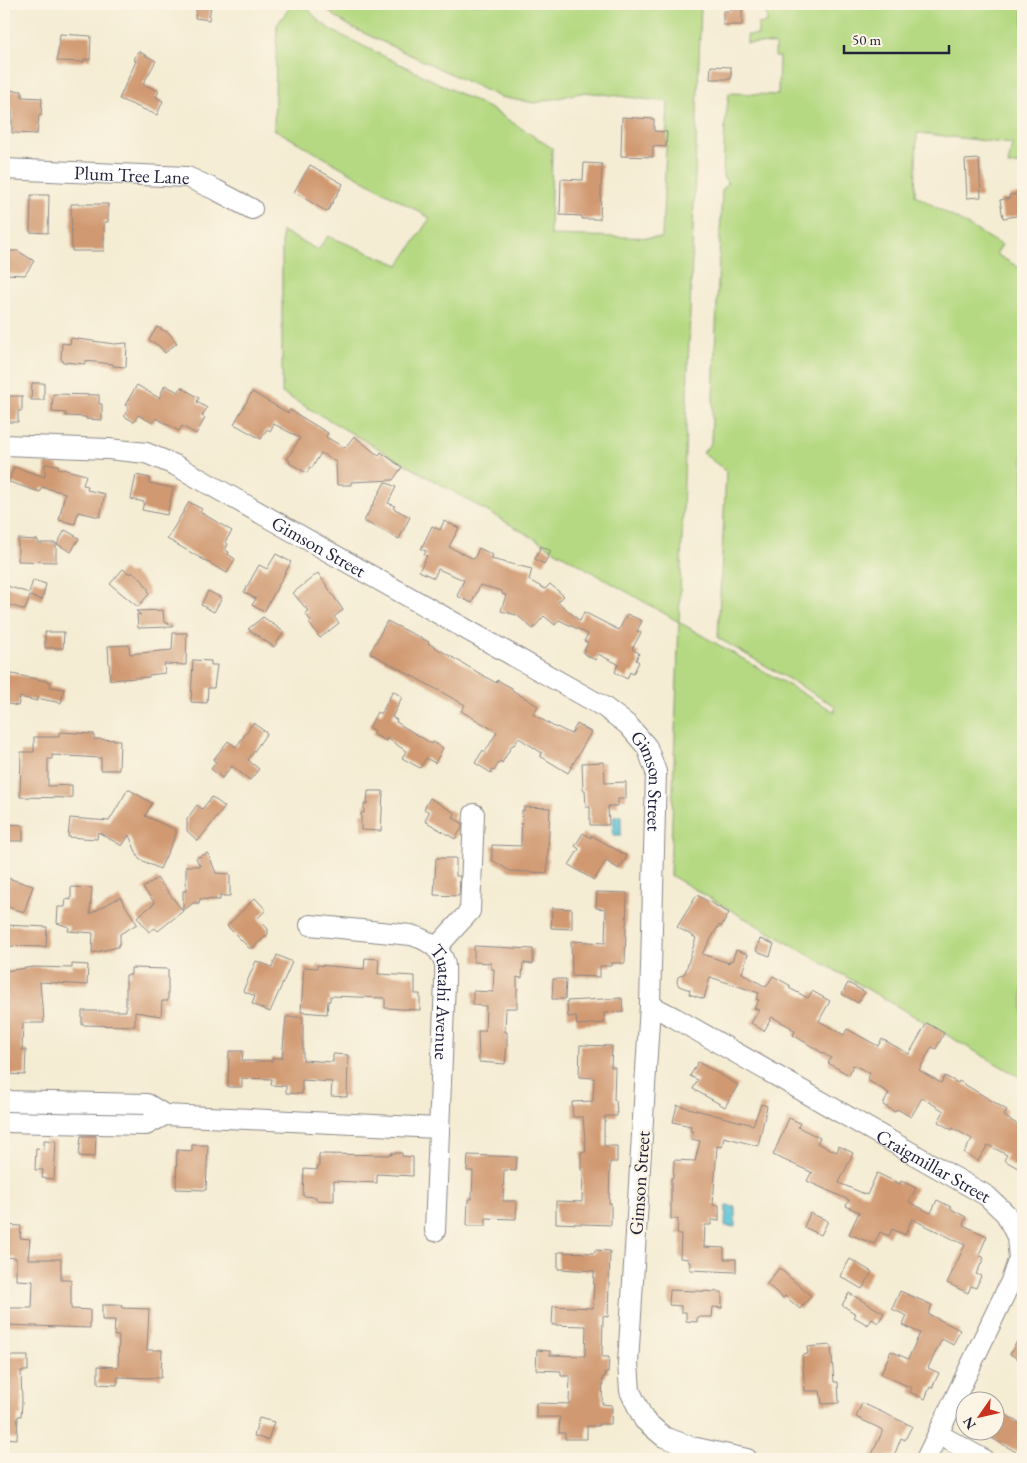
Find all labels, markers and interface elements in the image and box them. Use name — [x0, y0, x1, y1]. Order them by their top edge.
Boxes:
scale bar — [844, 22, 950, 54]
text: 50 m — [852, 30, 881, 49]
street label: Plum Tree Lane — [74, 160, 190, 190]
street label: Gimson Street — [267, 510, 370, 583]
street label: Gimson Street — [625, 725, 669, 832]
street label: Tuatahi Avenue — [425, 939, 457, 1060]
street label: Craigmillar Street — [871, 1123, 995, 1209]
street label: Gimson Street — [623, 1130, 656, 1236]
north arrow — [954, 1390, 1004, 1440]
text: N — [958, 1413, 980, 1433]

